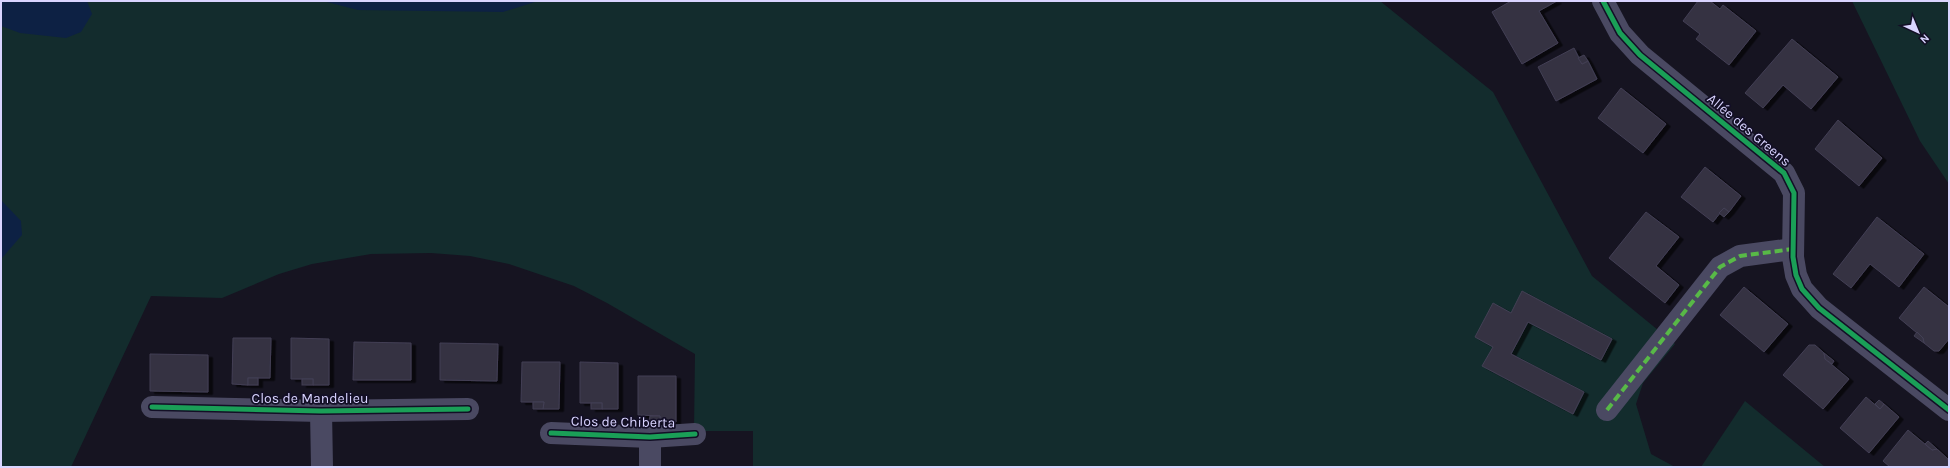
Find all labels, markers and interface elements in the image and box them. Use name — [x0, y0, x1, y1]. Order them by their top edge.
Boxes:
north arrow — [1898, 12, 1938, 52]
text: N — [1917, 31, 1932, 46]
street label: Allée des Greens — [1704, 90, 1794, 170]
street label: Clos de Mandelieu — [252, 390, 368, 407]
street label: Clos de Chiberta — [571, 413, 675, 431]

